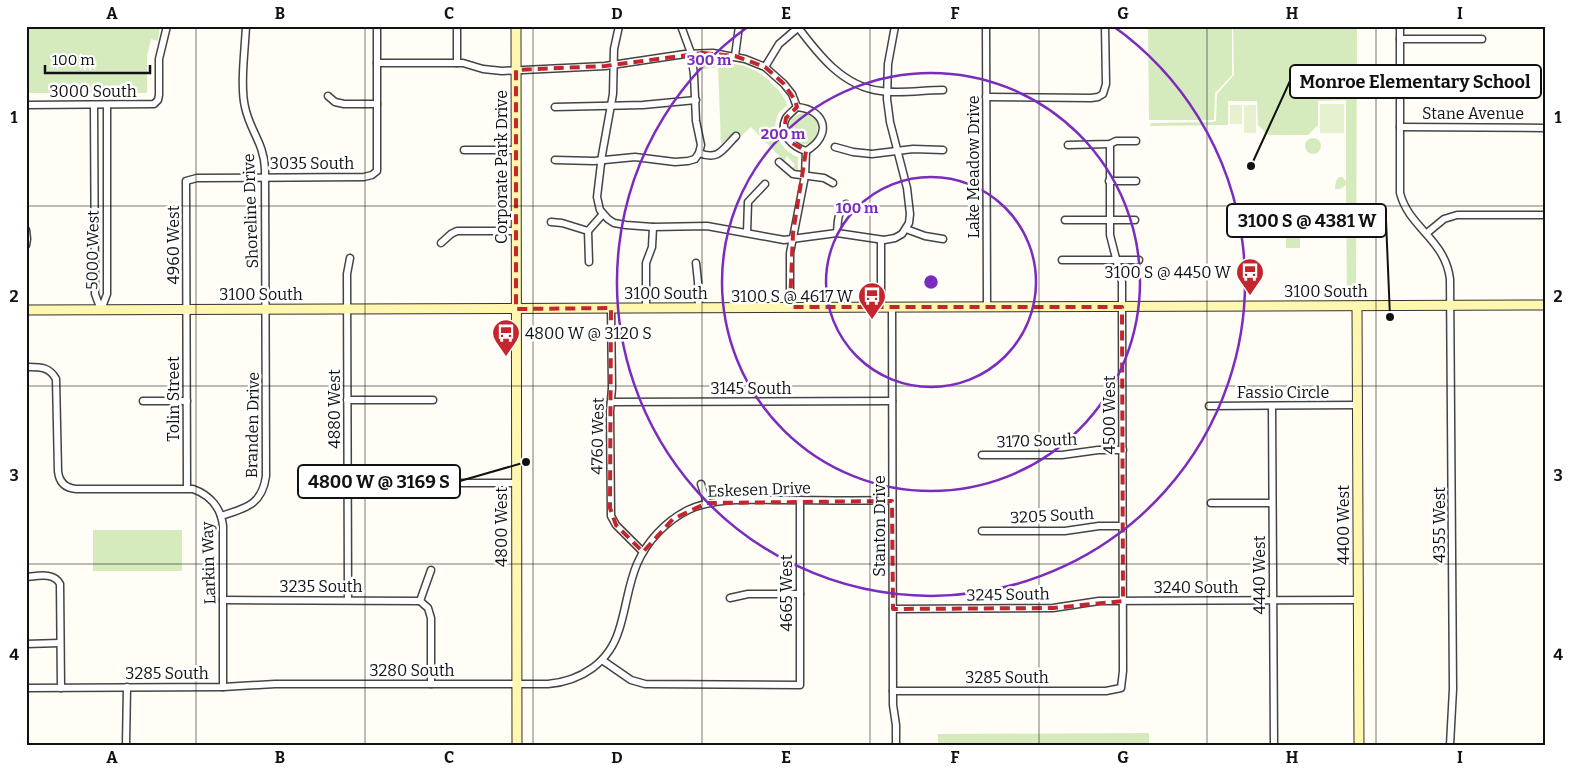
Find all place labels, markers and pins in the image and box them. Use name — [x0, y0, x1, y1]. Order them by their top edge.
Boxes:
callout: Monroe Elementary School — [1290, 65, 1541, 98]
callout: 3100 S @ 4381 W — [1227, 204, 1386, 237]
bus stop icon: 3100 S @ 4450 W — [1235, 257, 1265, 296]
place label: 3100 S @ 4450 W — [1105, 263, 1232, 282]
centre of rings — [922, 273, 940, 291]
bus stop icon: 3100 S @ 4617 W — [857, 281, 887, 320]
place label: 3100 S @ 4617 W — [731, 287, 854, 306]
bus stop icon: 4800 W @ 3120 S — [491, 318, 521, 357]
place label: 4800 W @ 3120 S — [525, 324, 652, 343]
callout: 4800 W @ 3169 S — [298, 465, 460, 498]

